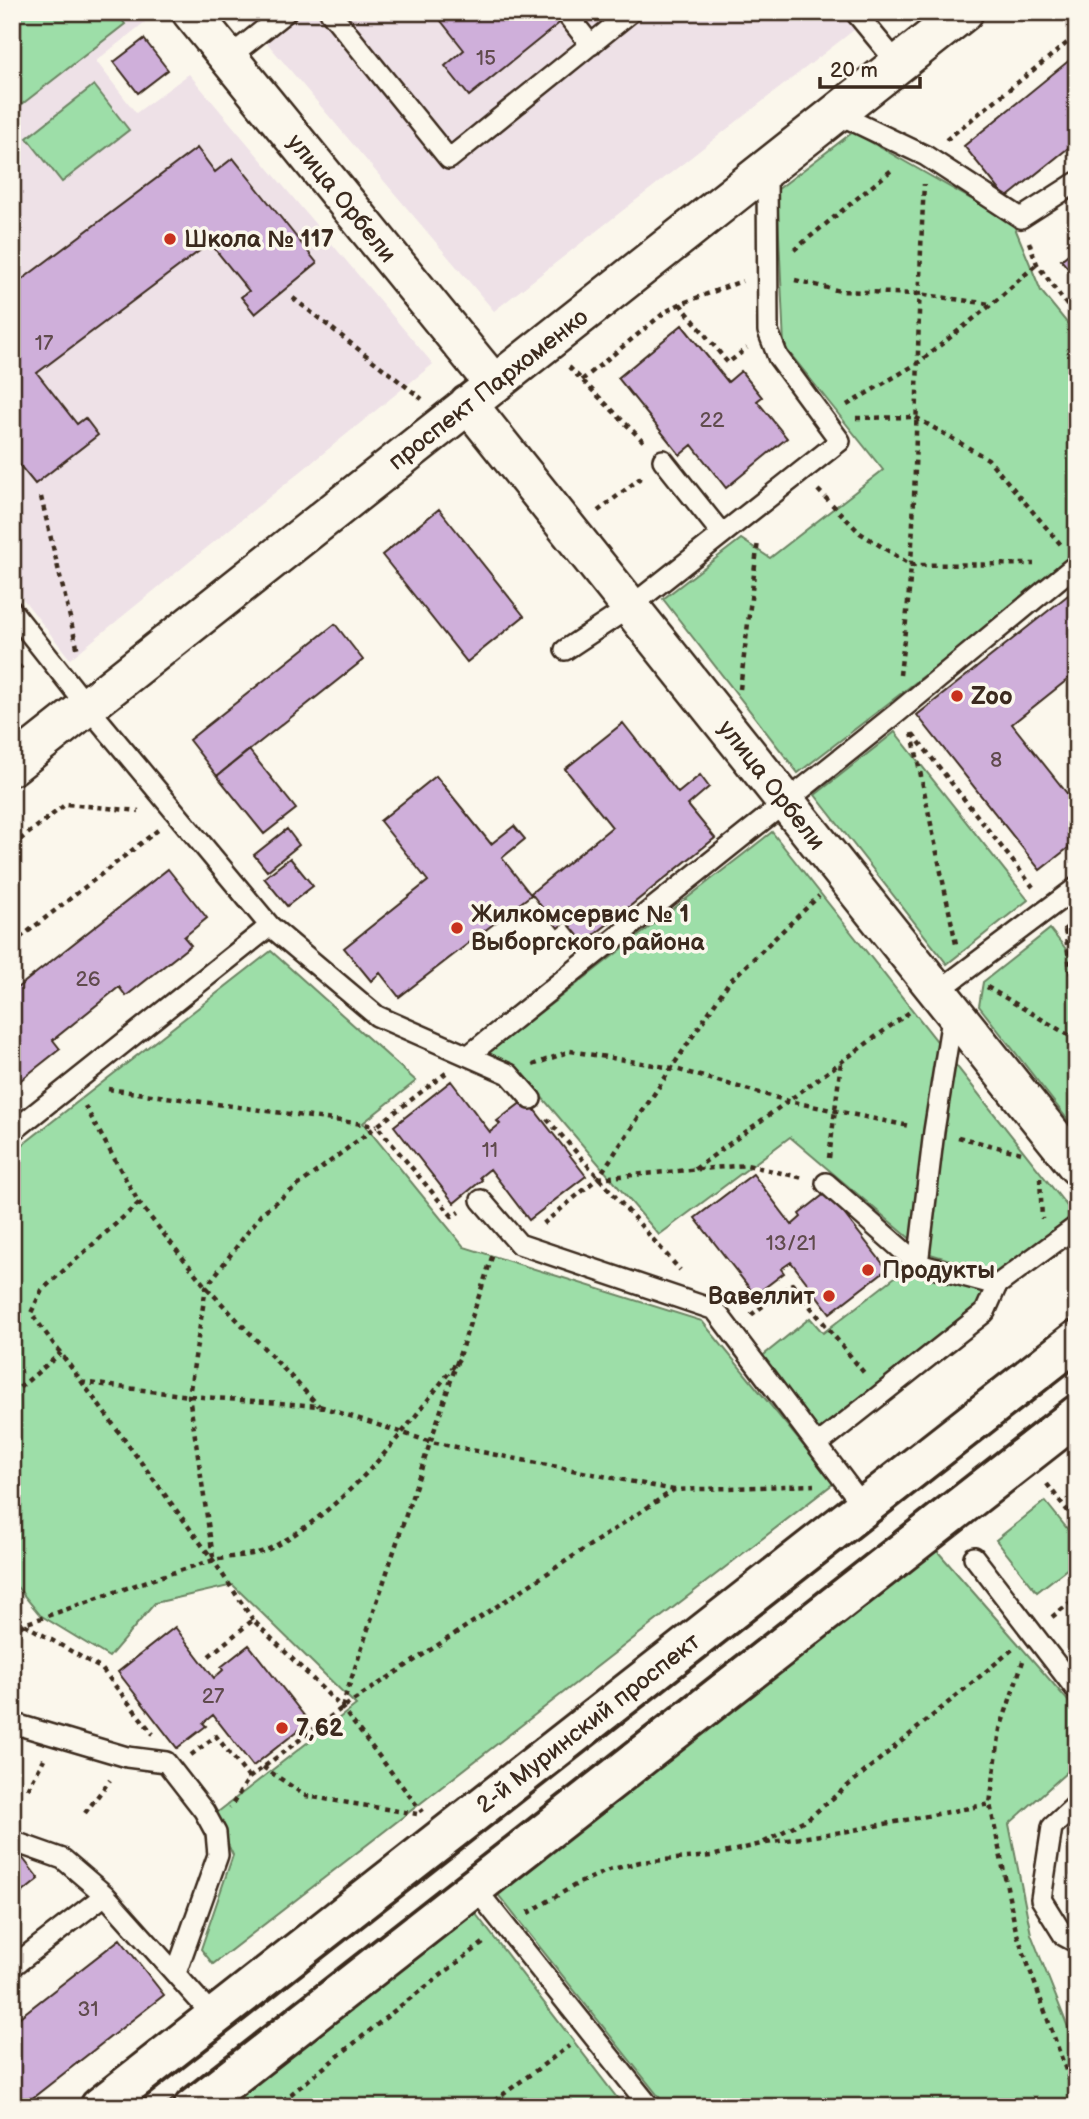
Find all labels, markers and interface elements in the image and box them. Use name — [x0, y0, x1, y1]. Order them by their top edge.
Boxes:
house number: 15 — [476, 46, 496, 71]
scale bar — [820, 46, 919, 90]
text: 20 m — [830, 58, 878, 83]
street label: улица Орбели — [281, 128, 402, 269]
place label: Школа № 117 — [184, 225, 334, 254]
marker: Школа № 117 — [162, 231, 178, 247]
street label: проспект Пархоменко — [383, 302, 594, 476]
house number: 17 — [35, 331, 54, 356]
house number: 22 — [700, 408, 725, 433]
place label: Zoo — [971, 682, 1013, 711]
marker: Zoo — [949, 688, 965, 704]
street label: улица Орбели — [712, 714, 831, 856]
house number: 8 — [990, 748, 1002, 773]
place label: Жилкомсервис № 1 Выборгского района — [471, 900, 706, 957]
marker: Жилкомсервис № 1 Выборгского района — [449, 920, 465, 936]
house number: 26 — [75, 967, 101, 992]
house number: 11 — [482, 1138, 498, 1163]
house number: 13/21 — [766, 1231, 816, 1256]
place label: Продукты — [882, 1256, 995, 1285]
marker: Продукты — [860, 1262, 876, 1278]
place label: Вавеллит — [708, 1282, 816, 1311]
marker: Вавеллит — [821, 1288, 837, 1304]
street label: 2-й Муринский проспект — [471, 1627, 706, 1820]
house number: 27 — [202, 1684, 225, 1709]
place label: 7,62 — [296, 1714, 344, 1743]
marker: 7,62 — [274, 1720, 290, 1736]
house number: 31 — [77, 1997, 99, 2022]

